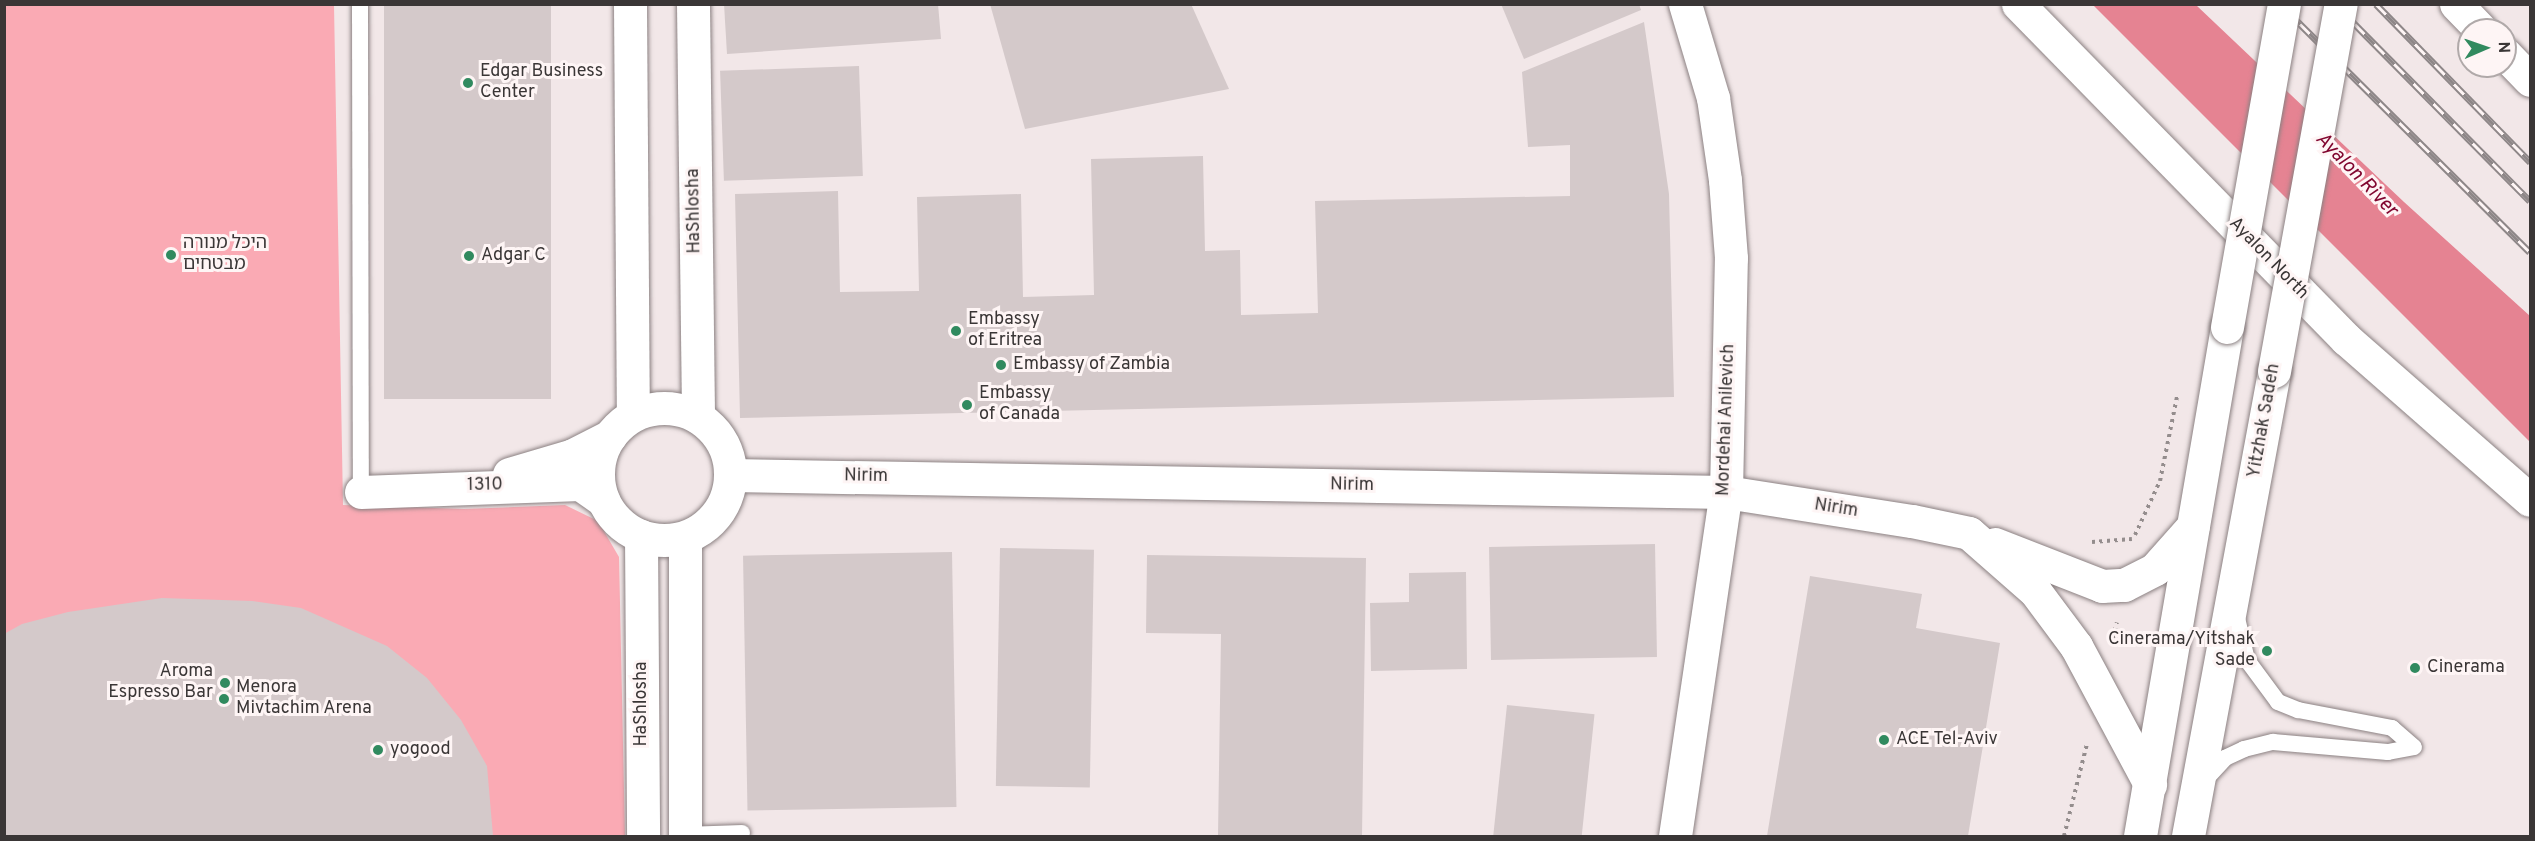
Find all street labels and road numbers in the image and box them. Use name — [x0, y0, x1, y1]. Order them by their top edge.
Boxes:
street label: HaShlosha — [683, 168, 707, 254]
street label: Ayalon North — [2224, 214, 2312, 304]
street label: Mordehai Anilevich — [1714, 343, 1740, 497]
street label: Yitzhak Sadeh — [2244, 362, 2286, 480]
street label: Nirim — [844, 466, 888, 488]
street label: 1310 — [467, 475, 503, 497]
street label: Nirim — [1330, 475, 1374, 497]
street label: Nirim — [1813, 495, 1859, 523]
street label: HaShlosha — [631, 661, 653, 747]

